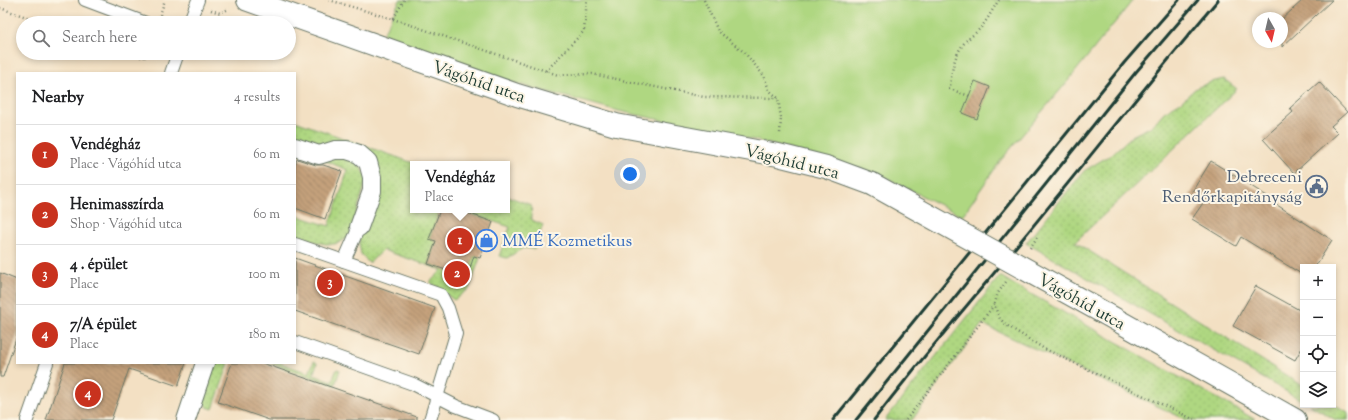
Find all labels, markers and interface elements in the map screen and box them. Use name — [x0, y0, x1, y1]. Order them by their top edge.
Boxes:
north arrow — [1252, 12, 1288, 48]
search box — [16, 16, 296, 60]
icon: search — [30, 27, 52, 49]
text: Search here — [62, 28, 137, 49]
street label: Vágóhíd utca — [429, 56, 528, 110]
text: Nearby — [32, 86, 84, 110]
text: 4 results — [234, 89, 280, 107]
text: Vendégház — [70, 135, 140, 156]
street label: Vágóhíd utca — [742, 140, 842, 186]
text: 1 — [43, 146, 47, 164]
text: 60 m — [253, 146, 280, 164]
text: Place · Vágóhíd utca — [70, 156, 182, 174]
popup — [410, 161, 510, 213]
your location — [620, 164, 640, 184]
place label: Debreceni Rendőrkapitányság — [1162, 166, 1302, 210]
text: Vendégház — [425, 168, 495, 189]
public building icon: Debreceni Rendőrkapitányság — [1304, 173, 1330, 199]
text: Place — [425, 189, 454, 207]
text: Henimasszírda — [70, 195, 164, 216]
text: 2 — [42, 206, 48, 224]
text: 60 m — [253, 206, 280, 224]
text: Shop · Vágóhíd utca — [70, 216, 182, 234]
pin: 1 — [447, 226, 473, 256]
shop icon: MMÉ Kozmetikus — [474, 227, 500, 253]
place label: MMÉ Kozmetikus — [502, 230, 633, 254]
text: 4 . épület — [70, 255, 128, 276]
pin: 2 — [444, 259, 470, 289]
map controls — [1300, 264, 1336, 408]
button: + — [1300, 264, 1336, 300]
text: 3 — [42, 266, 48, 284]
text: 100 m — [248, 266, 280, 284]
pin: 3 — [317, 268, 343, 298]
street label: Vágóhíd utca — [1033, 269, 1129, 337]
text: Place — [70, 276, 99, 294]
button: − — [1300, 300, 1336, 336]
text: 7/A épület — [70, 315, 137, 336]
text: 4 — [42, 326, 48, 344]
text: 180 m — [249, 326, 280, 344]
text: Place — [70, 336, 99, 354]
button: locate — [1300, 336, 1336, 372]
button: layers — [1300, 372, 1336, 408]
pin: 4 — [75, 379, 101, 409]

